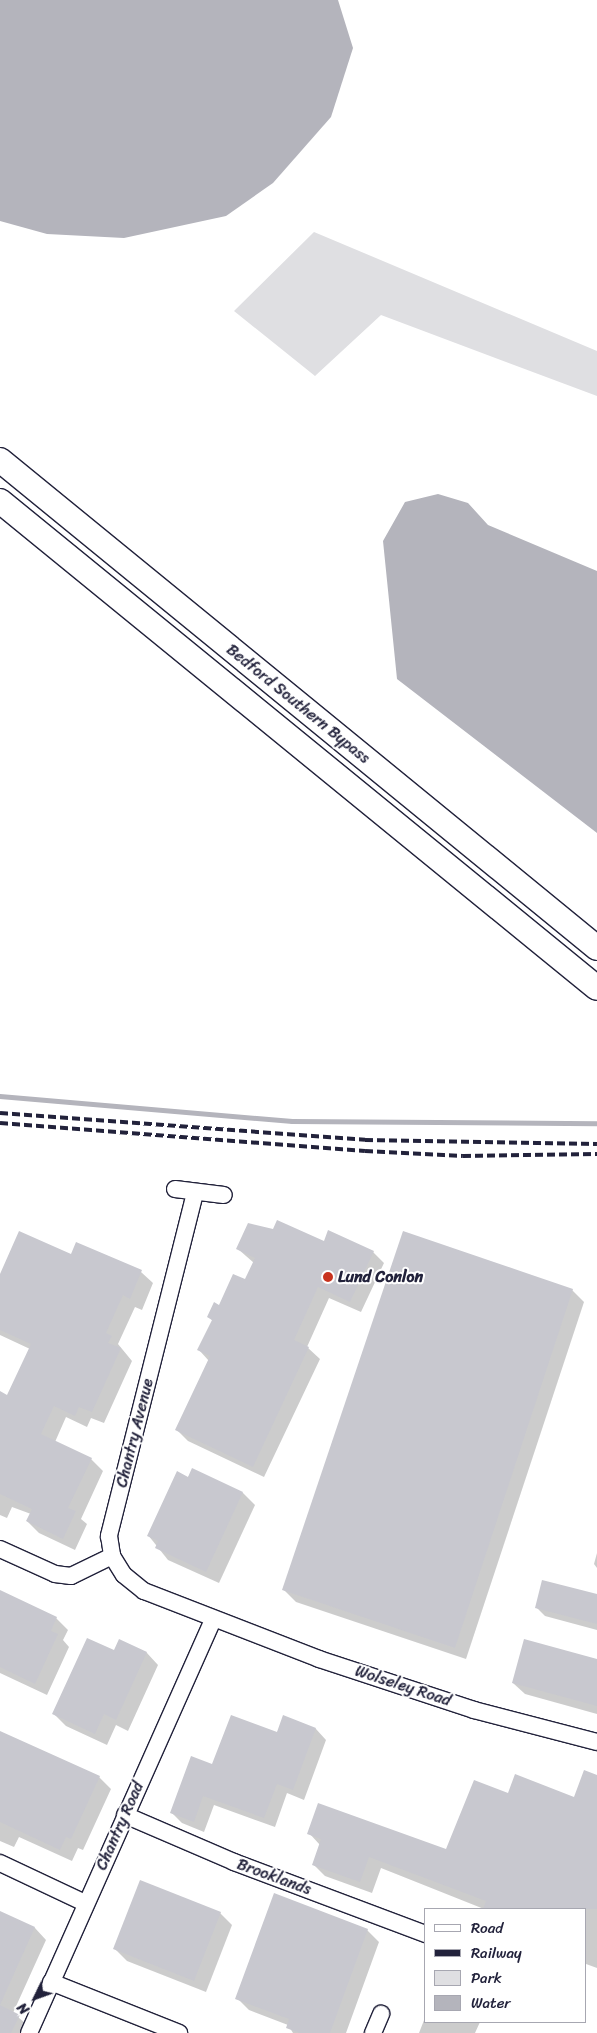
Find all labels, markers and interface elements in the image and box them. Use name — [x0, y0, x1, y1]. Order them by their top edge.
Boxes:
street label: Bedford Southern Bypass — [222, 640, 374, 768]
place label: Lund Conlon — [338, 1267, 423, 1287]
marker: Lund Conlon — [322, 1271, 334, 1283]
street label: Chantry Avenue — [112, 1377, 158, 1489]
street label: Wolseley Road — [353, 1661, 453, 1711]
street label: Chantry Road — [92, 1779, 148, 1873]
street label: Brooklands — [234, 1855, 314, 1899]
legend — [424, 1908, 587, 2023]
text: Road — [471, 1915, 503, 1941]
text: Railway — [471, 1940, 522, 1966]
text: Park — [471, 1965, 502, 1991]
north arrow — [10, 1973, 60, 2023]
text: Water — [471, 1990, 511, 2016]
text: N — [11, 1996, 36, 2020]

